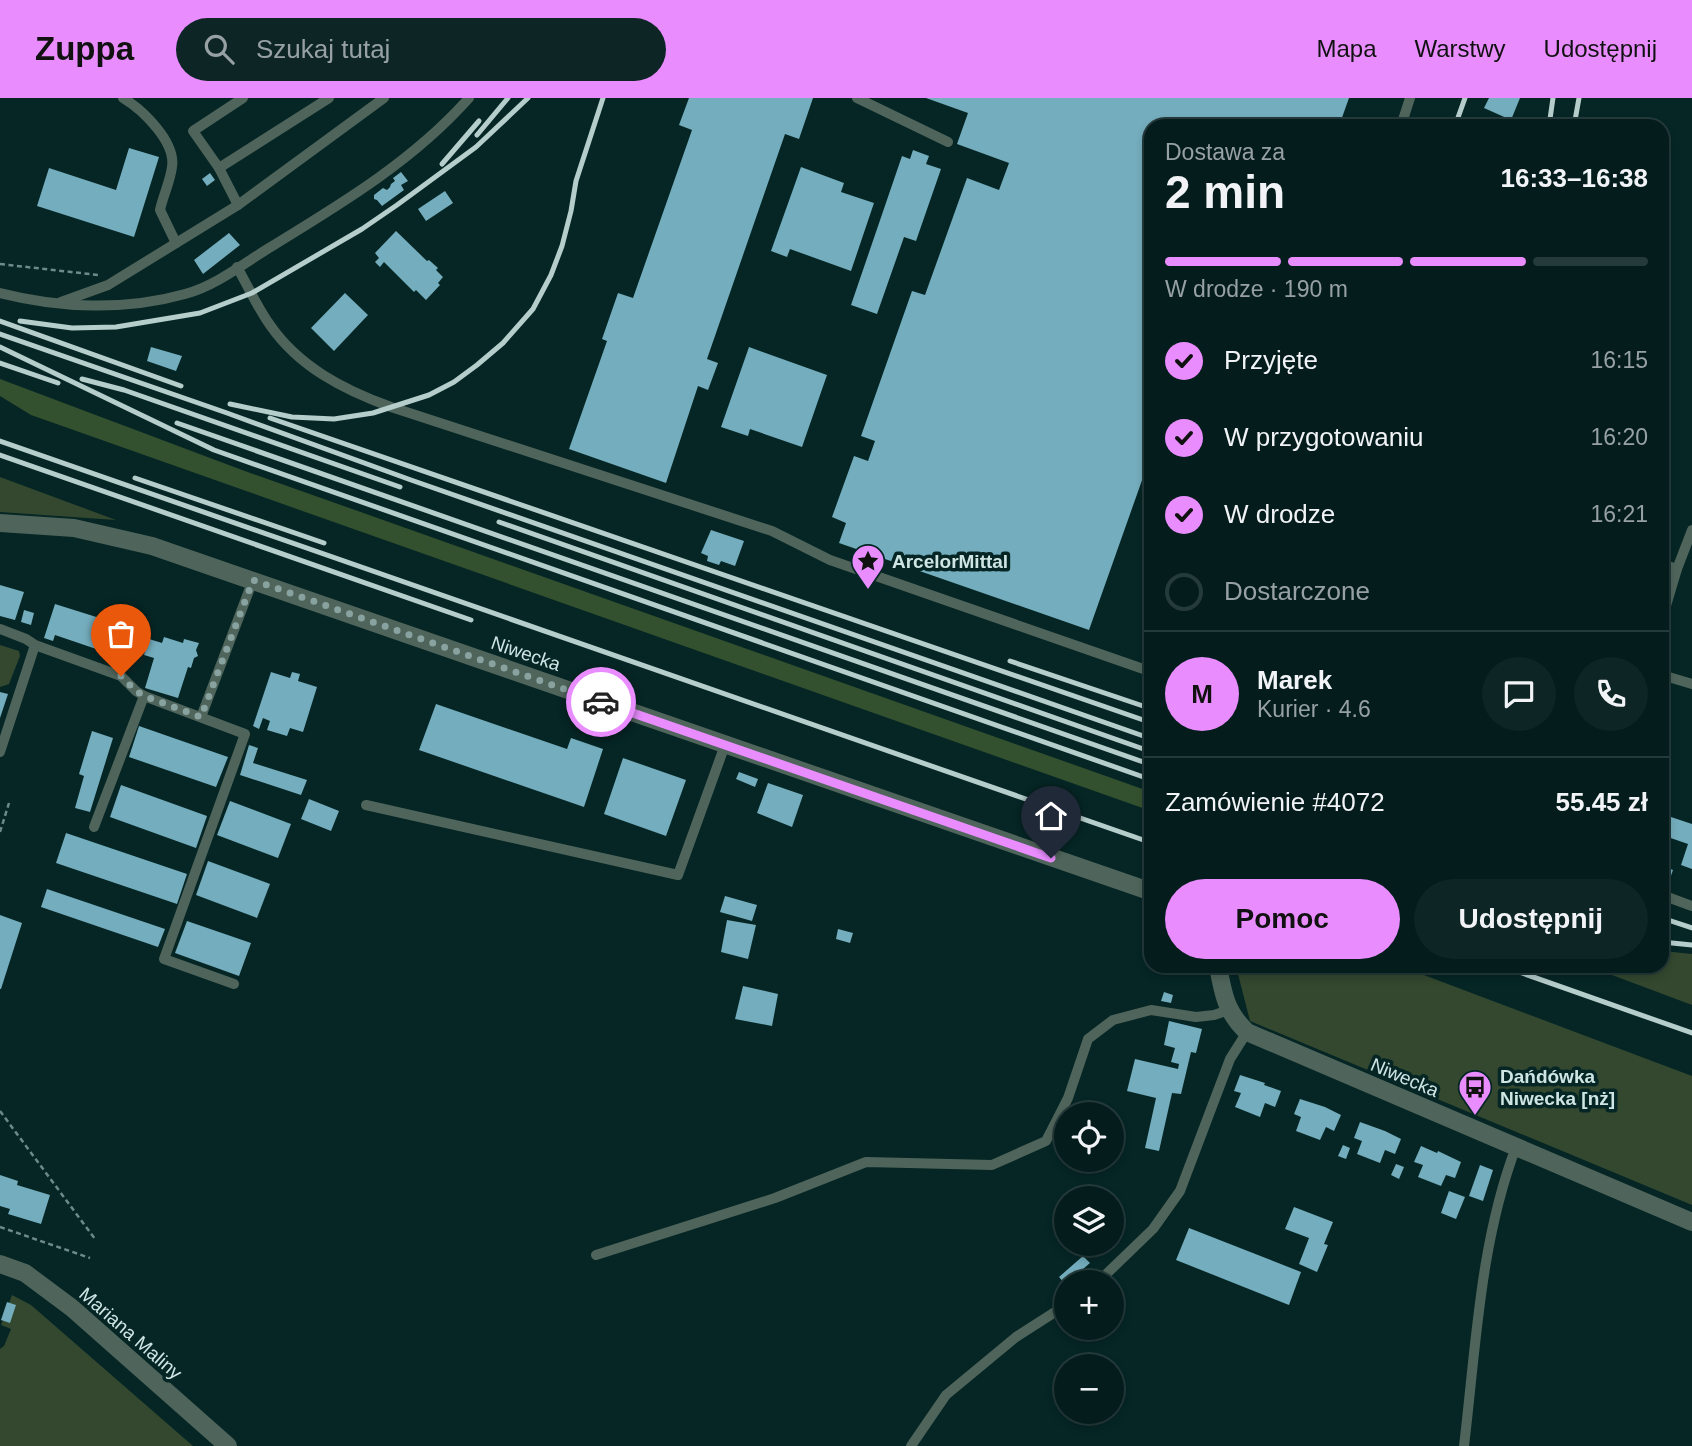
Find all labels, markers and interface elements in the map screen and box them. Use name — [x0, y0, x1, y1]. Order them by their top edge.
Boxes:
search box — [176, 18, 666, 81]
text: Zuppa — [35, 30, 134, 67]
icon: search — [200, 30, 238, 68]
text: Szukaj tutaj — [256, 34, 390, 64]
text: Mapa — [1316, 35, 1376, 62]
text: Warstwy — [1414, 35, 1506, 62]
text: Udostępnij — [1544, 35, 1657, 62]
text: Dostawa za — [1165, 139, 1285, 165]
text: 16:33–16:38 — [1501, 163, 1648, 193]
text: 2 min — [1165, 166, 1285, 218]
text: W drodze · 190 m — [1165, 276, 1348, 302]
icon: check — [1165, 342, 1203, 380]
text: Przyjęte — [1224, 345, 1318, 375]
text: 16:15 — [1590, 347, 1648, 373]
icon: check — [1165, 419, 1203, 457]
text: W przygotowaniu — [1224, 422, 1423, 452]
text: 16:20 — [1590, 424, 1648, 450]
icon: check — [1165, 496, 1203, 534]
text: W drodze — [1224, 499, 1335, 529]
text: 16:21 — [1590, 501, 1648, 527]
place icon: ArcelorMittal — [849, 542, 887, 591]
place label: ArcelorMittal — [892, 551, 1008, 572]
text: Dostarczone — [1224, 576, 1370, 606]
pin — [91, 604, 151, 676]
icon: bag — [102, 615, 140, 653]
street label: Niwecka — [488, 632, 564, 675]
button: chat — [1482, 657, 1556, 731]
button: phone — [1574, 657, 1648, 731]
text: Marek — [1257, 665, 1332, 695]
courier — [566, 667, 636, 737]
text: M — [1191, 679, 1213, 709]
icon: car — [582, 683, 620, 721]
text: Kurier · 4.6 — [1257, 696, 1371, 722]
pin — [1021, 786, 1081, 858]
text: Zamówienie #4072 — [1165, 787, 1385, 817]
text: 55.45 zł — [1555, 787, 1648, 817]
icon: home — [1032, 797, 1070, 835]
button: Pomoc — [1165, 879, 1400, 959]
button: Udostępnij — [1414, 879, 1648, 959]
street label: Niwecka — [1368, 1054, 1442, 1101]
place label: Dańdówka Niwecka [nż] — [1500, 1066, 1615, 1109]
bus stop icon: Dańdówka Niwecka [nż] — [1456, 1068, 1494, 1117]
map controls — [1054, 1102, 1124, 1424]
button: locate — [1054, 1102, 1124, 1172]
button: layers — [1054, 1186, 1124, 1256]
button: + — [1054, 1270, 1124, 1340]
street label: Mariana Maliny — [75, 1283, 187, 1384]
button: − — [1054, 1354, 1124, 1424]

